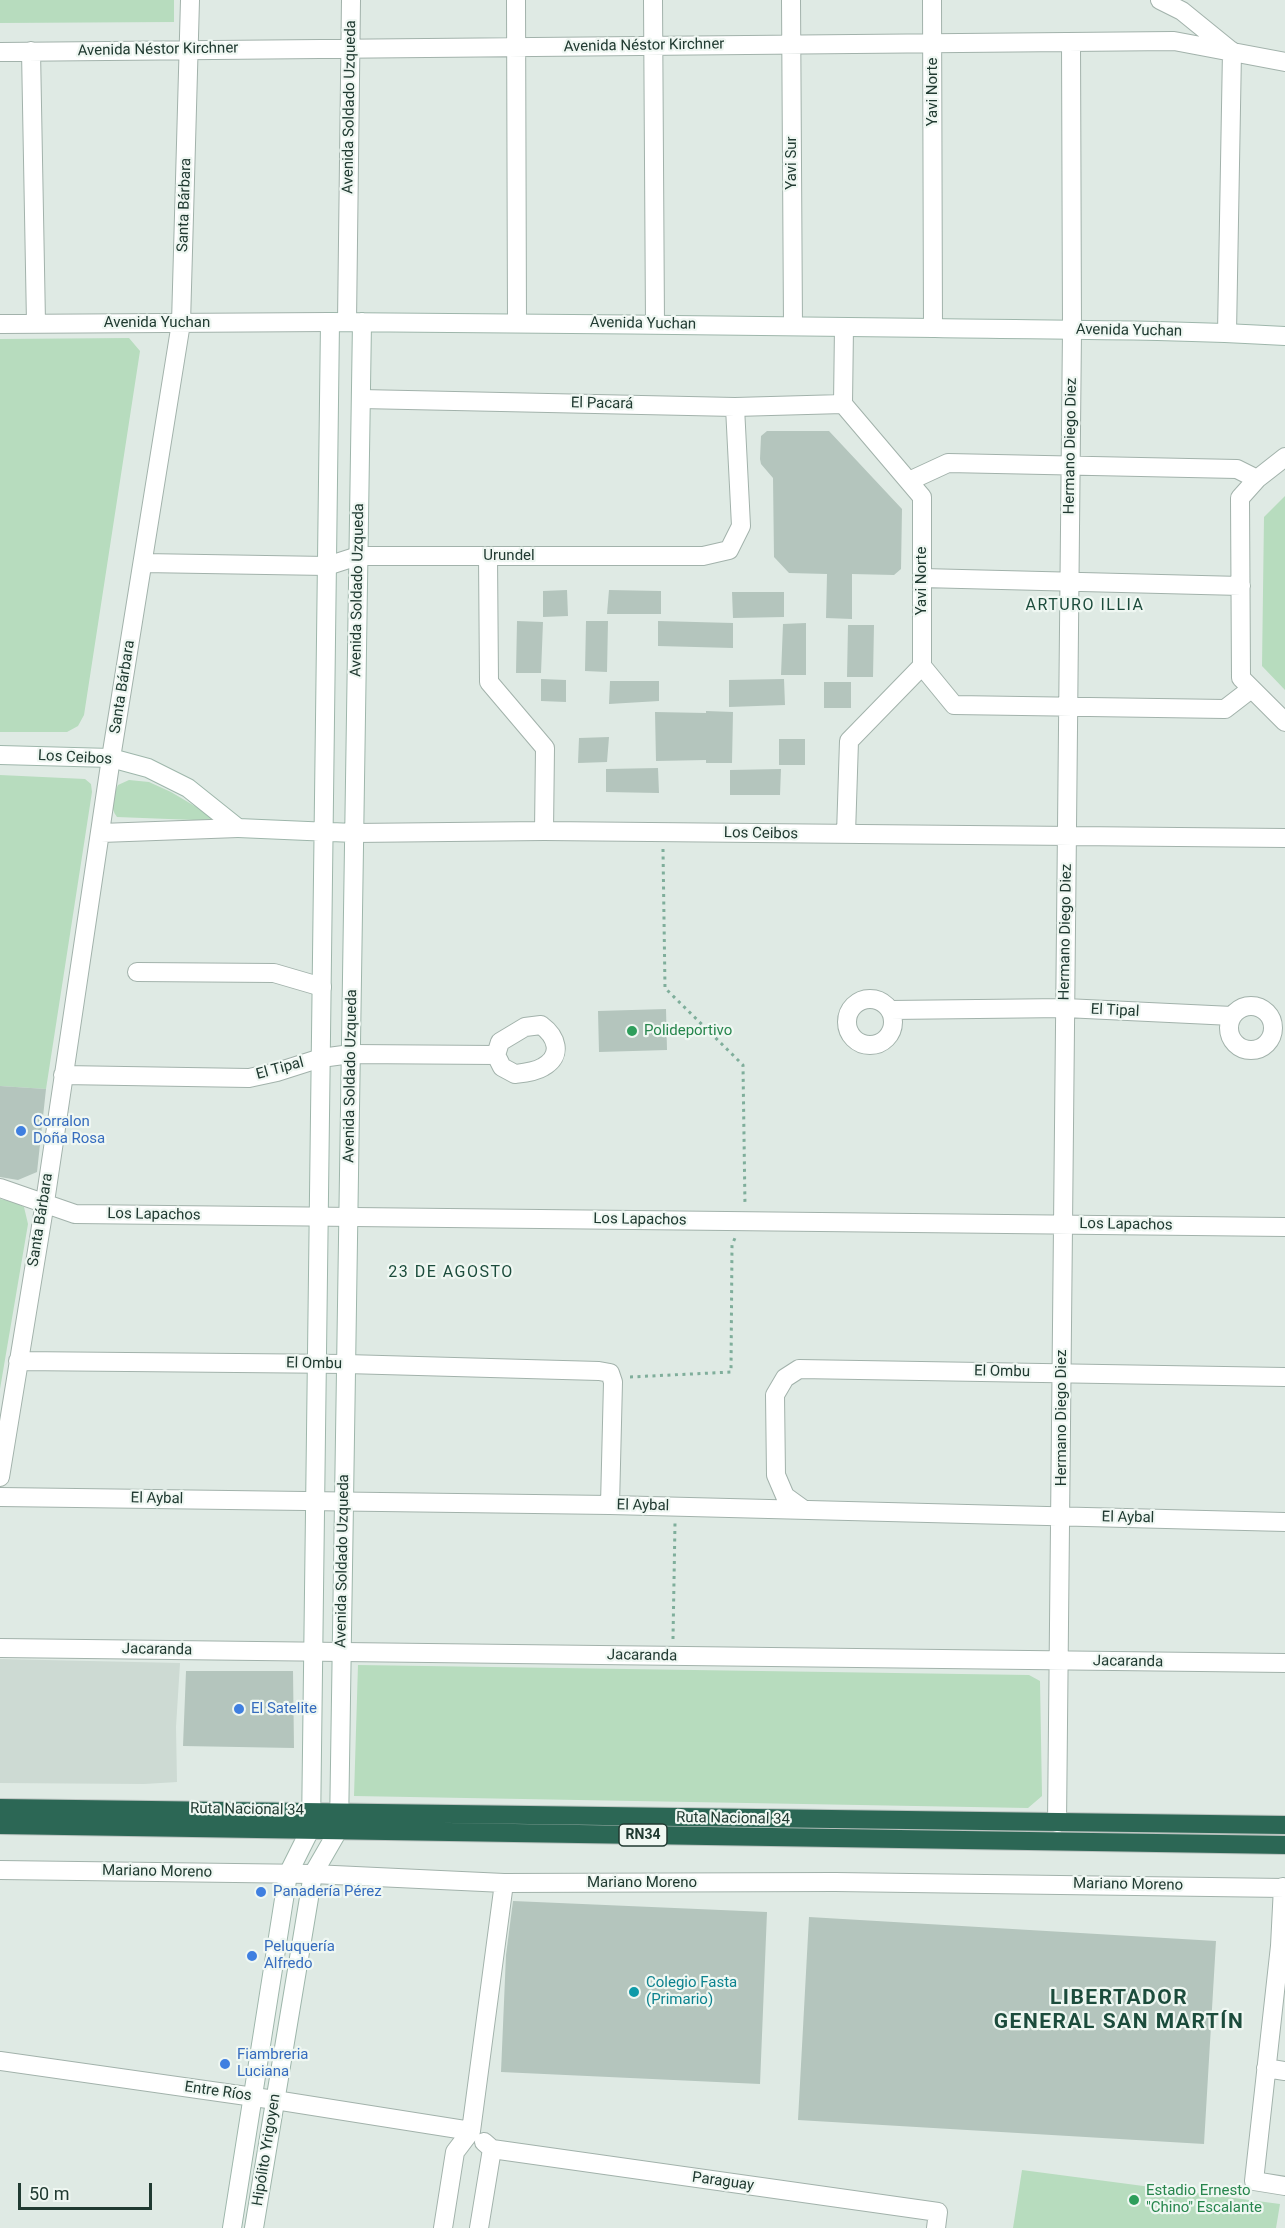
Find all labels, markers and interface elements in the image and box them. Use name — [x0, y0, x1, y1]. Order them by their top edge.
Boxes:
street label: Avenida Soldado Uzqueda — [339, 20, 361, 194]
street label: Avenida Néstor Kirchner — [563, 36, 725, 56]
street label: Avenida Néstor Kirchner — [77, 40, 239, 60]
street label: Yavi Norte — [924, 58, 942, 126]
street label: Yavi Sur — [783, 136, 801, 190]
street label: Santa Bárbara — [174, 158, 196, 252]
street label: Avenida Yuchan — [104, 314, 210, 332]
street label: Avenida Yuchan — [590, 314, 696, 334]
street label: Avenida Yuchan — [1076, 321, 1182, 341]
street label: Hermano Diego Diez — [1061, 378, 1081, 514]
street label: El Pacará — [571, 394, 633, 414]
street label: Avenida Soldado Uzqueda — [347, 503, 369, 677]
street label: Urundel — [483, 547, 535, 565]
street label: Yavi Norte — [913, 547, 931, 615]
district label: ARTURO ILLIA — [1026, 596, 1144, 616]
street label: Santa Bárbara — [107, 639, 139, 735]
street label: Los Ceibos — [37, 747, 113, 769]
street label: Los Ceibos — [724, 824, 798, 844]
street label: Hermano Diego Diez — [1056, 864, 1076, 1000]
street label: Avenida Soldado Uzqueda — [340, 989, 362, 1163]
street label: El Tipal — [1090, 1001, 1140, 1021]
place label: Polideportivo — [644, 1022, 732, 1040]
marker: Polideportivo — [625, 1024, 639, 1038]
street label: El Tipal — [254, 1054, 306, 1084]
place label: Corralon Doña Rosa — [33, 1113, 105, 1148]
marker: Corralon Doña Rosa — [14, 1124, 28, 1138]
street label: Santa Bárbara — [25, 1172, 57, 1268]
street label: Los Lapachos — [107, 1205, 201, 1225]
street label: Los Lapachos — [593, 1210, 687, 1230]
street label: Los Lapachos — [1079, 1215, 1173, 1235]
district label: 23 DE AGOSTO — [388, 1263, 514, 1283]
street label: Hermano Diego Diez — [1053, 1350, 1071, 1486]
street label: El Ombu — [286, 1355, 342, 1373]
street label: El Ombu — [974, 1363, 1030, 1381]
street label: Avenida Soldado Uzqueda — [332, 1474, 354, 1648]
street label: El Aybal — [131, 1490, 183, 1508]
street label: El Aybal — [617, 1497, 669, 1515]
street label: El Aybal — [1102, 1509, 1154, 1527]
street label: Jacaranda — [122, 1640, 192, 1660]
street label: Jacaranda — [607, 1646, 677, 1666]
street label: Jacaranda — [1093, 1652, 1163, 1672]
place label: El Satelite — [251, 1700, 317, 1718]
marker: El Satelite — [232, 1702, 246, 1716]
street label: Ruta Nacional 34 — [190, 1800, 304, 1820]
street label: Ruta Nacional 34 — [676, 1809, 790, 1829]
road number: RN34 — [619, 1824, 667, 1846]
street label: Mariano Moreno — [102, 1862, 212, 1882]
street label: Mariano Moreno — [587, 1874, 697, 1892]
street label: Mariano Moreno — [1073, 1875, 1183, 1895]
place label: Panadería Pérez — [273, 1883, 382, 1901]
marker: Panadería Pérez — [254, 1885, 268, 1899]
place label: Peluquería Alfredo — [264, 1938, 335, 1973]
marker: Peluquería Alfredo — [245, 1949, 259, 1963]
place label: Colegio Fasta (Primario) — [646, 1974, 737, 2009]
marker: Colegio Fasta (Primario) — [627, 1985, 641, 1999]
district label: LIBERTADOR GENERAL SAN MARTÍN — [994, 1986, 1244, 2036]
place label: Fiambreria Luciana — [237, 2046, 308, 2081]
marker: Fiambreria Luciana — [218, 2057, 232, 2071]
street label: Entre Ríos — [183, 2078, 253, 2106]
street label: Hipólito Yrigoyen — [249, 2093, 285, 2207]
street label: Paraguay — [691, 2169, 755, 2195]
scale bar — [21, 2171, 154, 2209]
place label: Estadio Ernesto "Chino" Escalante — [1146, 2182, 1262, 2217]
text: 50 m — [29, 2183, 69, 2204]
marker: Estadio Ernesto "Chino" Escalante — [1127, 2193, 1141, 2207]

